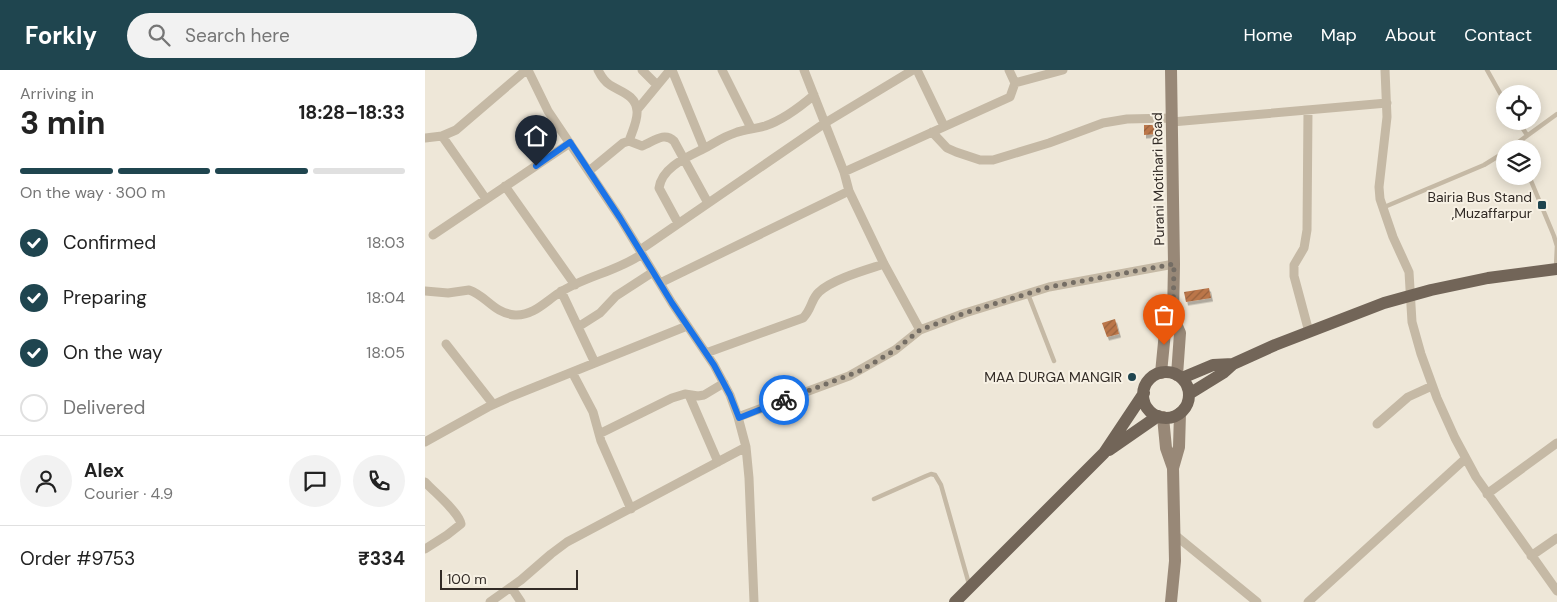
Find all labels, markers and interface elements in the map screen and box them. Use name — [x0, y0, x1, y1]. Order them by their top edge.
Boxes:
search box — [127, 13, 477, 58]
text: Forkly — [25, 20, 97, 51]
icon: search — [145, 21, 173, 49]
text: Search here — [185, 23, 290, 48]
text: Home — [1243, 23, 1293, 47]
text: Map — [1321, 23, 1357, 47]
text: About — [1385, 23, 1436, 47]
text: Contact — [1464, 23, 1532, 47]
text: Arriving in — [20, 83, 94, 104]
map controls — [1496, 85, 1541, 185]
button: locate — [1496, 85, 1541, 130]
text: 18:28–18:33 — [298, 100, 405, 125]
text: 3 min — [20, 102, 105, 144]
street label: Purani Motihari Road — [1148, 112, 1168, 246]
pin — [515, 115, 557, 166]
icon: home — [522, 122, 550, 150]
button: layers — [1496, 140, 1541, 185]
text: On the way · 300 m — [20, 182, 165, 203]
place label: Bairia Bus Stand ,Muzaffarpur — [1427, 188, 1532, 222]
marker: Bairia Bus Stand ,Muzaffarpur — [1536, 199, 1548, 211]
icon: check — [20, 229, 48, 257]
text: Confirmed — [63, 230, 156, 255]
text: 18:03 — [367, 232, 405, 253]
icon: check — [20, 284, 48, 312]
text: Preparing — [63, 285, 147, 310]
text: 18:04 — [366, 287, 405, 308]
pin — [1143, 294, 1185, 345]
icon: bag — [1150, 301, 1178, 329]
icon: check — [20, 339, 48, 367]
text: On the way — [63, 340, 163, 365]
text: 18:05 — [366, 342, 405, 363]
place label: MAA DURGA MANGIR — [984, 368, 1122, 386]
marker: MAA DURGA MANGIR — [1126, 371, 1138, 383]
courier — [759, 375, 809, 425]
icon: bike — [770, 386, 798, 414]
text: Delivered — [63, 395, 145, 420]
button: person — [20, 455, 72, 507]
button: chat — [289, 455, 341, 507]
button: phone — [353, 455, 405, 507]
text: Alex — [84, 458, 124, 483]
text: Courier · 4.9 — [84, 483, 173, 504]
text: Order #9753 — [20, 546, 135, 571]
text: ₹334 — [358, 546, 405, 571]
scale bar — [440, 567, 577, 590]
text: 100 m — [447, 570, 487, 588]

